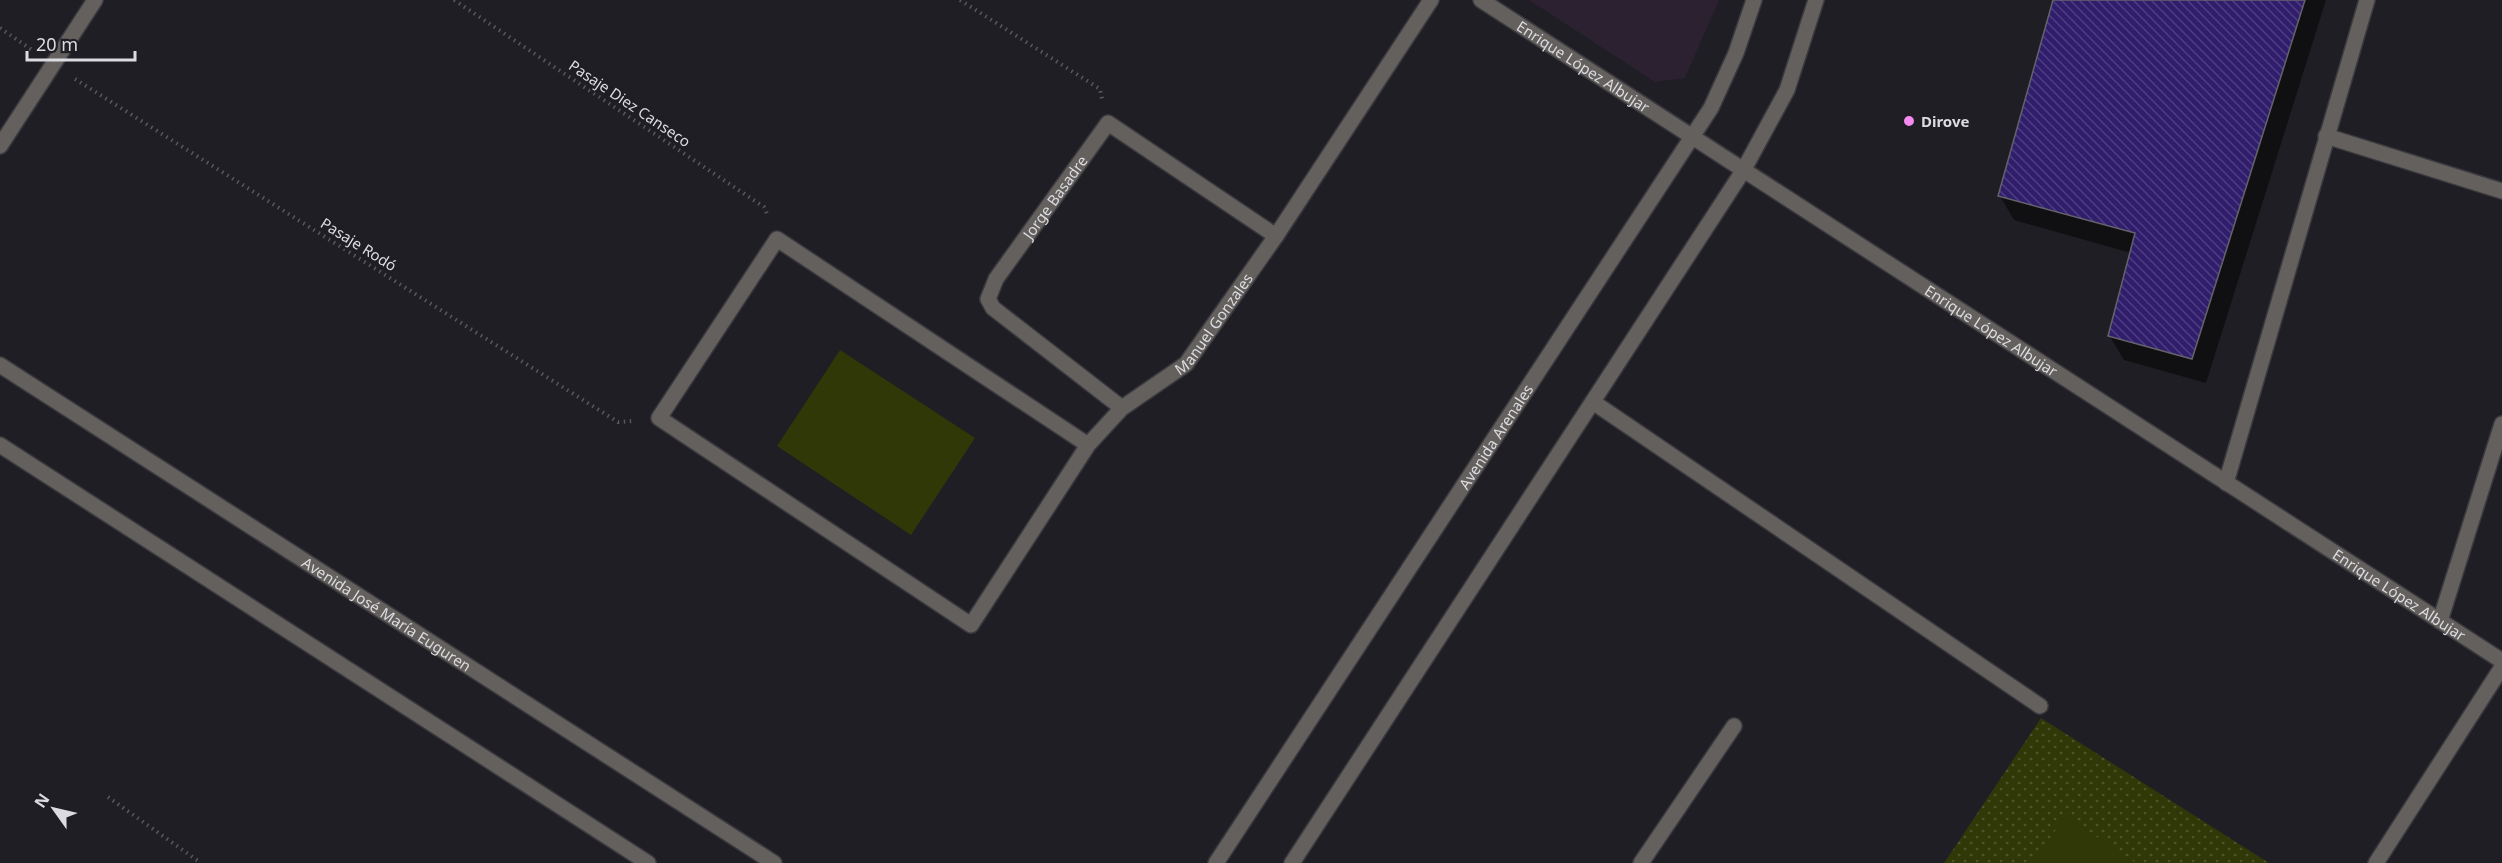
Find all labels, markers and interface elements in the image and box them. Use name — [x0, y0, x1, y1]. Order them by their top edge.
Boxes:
street label: Enrique López Albujar — [1513, 16, 1654, 117]
scale bar — [27, 24, 135, 62]
text: 20 m — [36, 32, 78, 56]
street label: Pasaje Diez Canseco — [565, 55, 695, 151]
place label: Dirove — [1921, 111, 1970, 131]
marker: Dirove — [1902, 114, 1916, 128]
street label: Jorge Basadre — [1017, 151, 1092, 244]
street label: Pasaje Rodó — [317, 213, 401, 275]
street label: Manuel Gonzales — [1170, 269, 1257, 379]
street label: Enrique López Albujar — [1921, 280, 2062, 381]
street label: Avenida Arenales — [1454, 380, 1537, 493]
street label: Enrique López Albujar — [2329, 544, 2470, 645]
street label: Avenida José María Euguren — [298, 552, 475, 676]
north arrow — [24, 779, 84, 839]
text: N — [29, 789, 54, 812]

